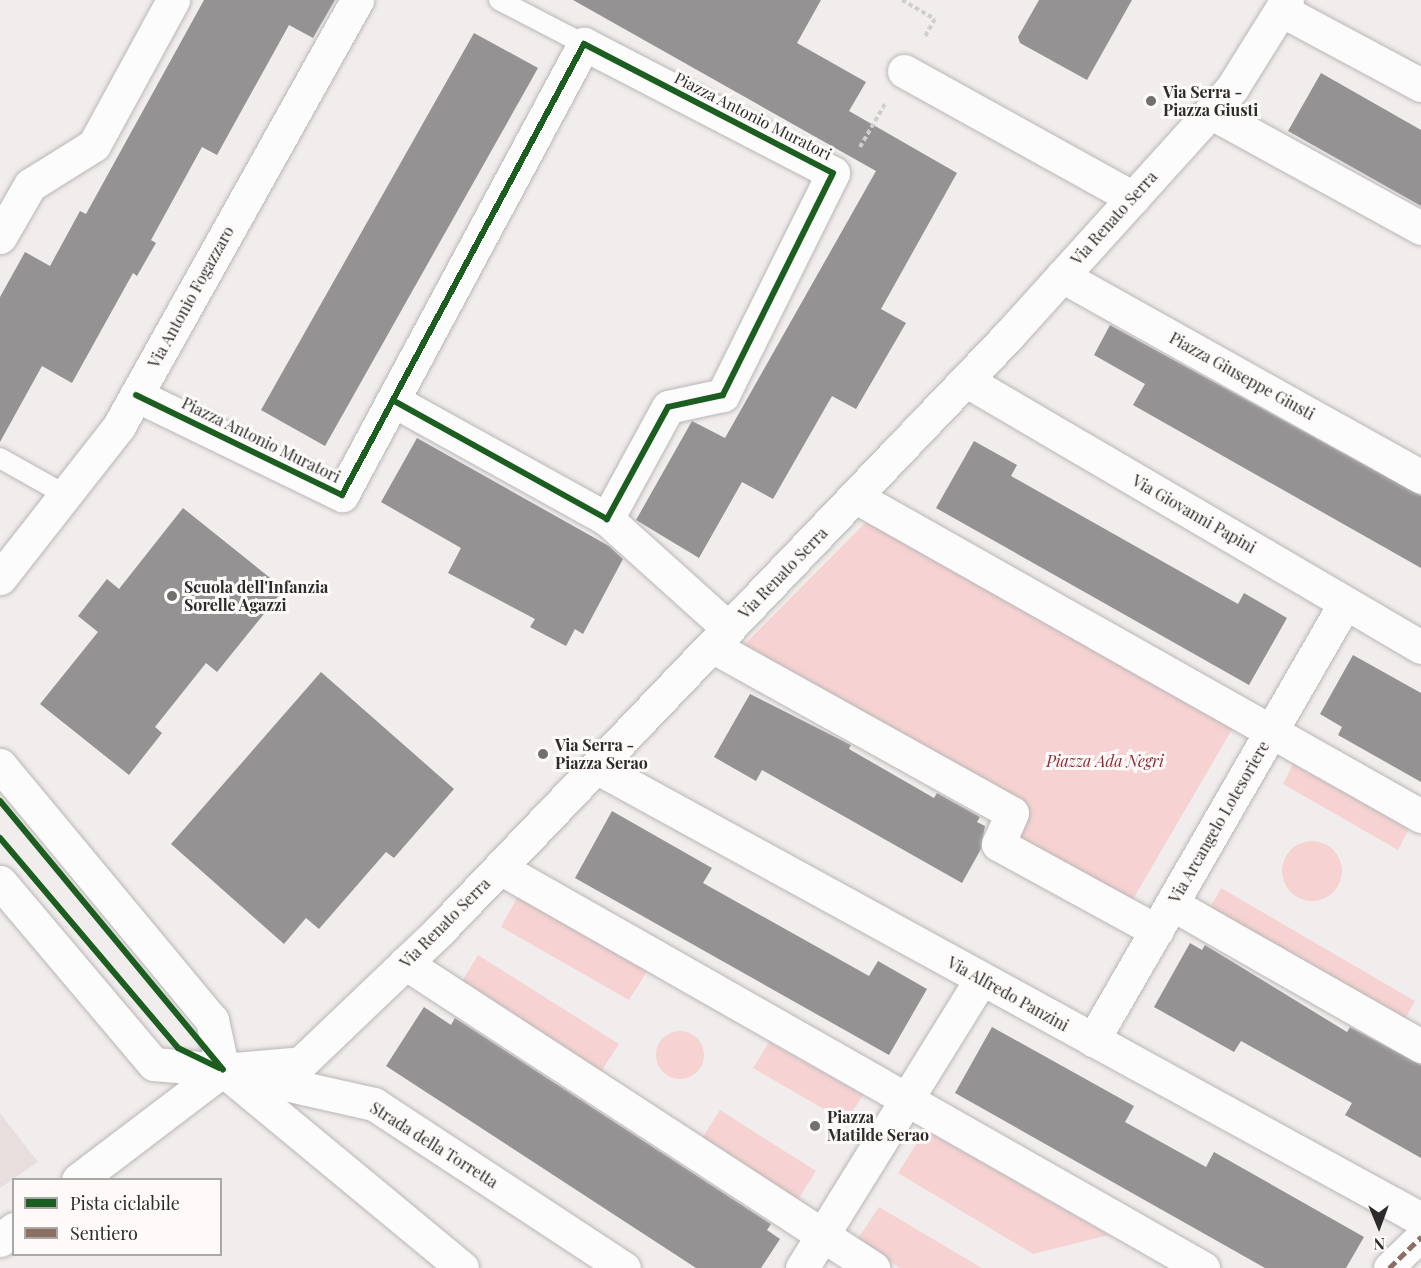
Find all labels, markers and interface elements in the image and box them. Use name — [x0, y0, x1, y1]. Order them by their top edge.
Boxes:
street label: Piazza Antonio Muratori — [671, 68, 835, 164]
place label: Via Serra - Piazza Giusti — [1163, 82, 1258, 120]
marker: Via Serra - Piazza Giusti — [1144, 94, 1158, 108]
street label: Via Renato Serra — [1067, 167, 1161, 269]
street label: Via Antonio Fogazzaro — [144, 222, 238, 372]
street label: Piazza Giuseppe Giusti — [1166, 328, 1318, 424]
street label: Piazza Antonio Muratori — [178, 393, 344, 487]
street label: Via Giovanni Papini — [1129, 471, 1259, 557]
street label: Via Renato Serra — [735, 523, 831, 623]
place label: Scuola dell'Infanzia Sorelle Agazzi — [184, 577, 328, 615]
marker: Scuola dell'Infanzia Sorelle Agazzi — [165, 589, 179, 603]
place label: Via Serra - Piazza Serao — [555, 735, 648, 773]
street label: Via Arcangelo Lotesoriere — [1165, 737, 1273, 907]
marker: Via Serra - Piazza Serao — [536, 747, 550, 761]
park label: Piazza Ada Negri — [1046, 751, 1164, 771]
street label: Via Renato Serra — [396, 874, 494, 972]
street label: Via Alfredo Panzini — [944, 953, 1072, 1035]
street label: Strada della Torretta — [366, 1098, 502, 1192]
place label: Piazza Matilde Serao — [827, 1107, 929, 1145]
marker: Piazza Matilde Serao — [808, 1119, 822, 1133]
legend — [12, 1178, 222, 1256]
text: Pista ciclabile — [70, 1191, 180, 1215]
north arrow — [1349, 1196, 1409, 1256]
text: Sentiero — [70, 1221, 138, 1245]
text: N — [1373, 1234, 1385, 1255]

